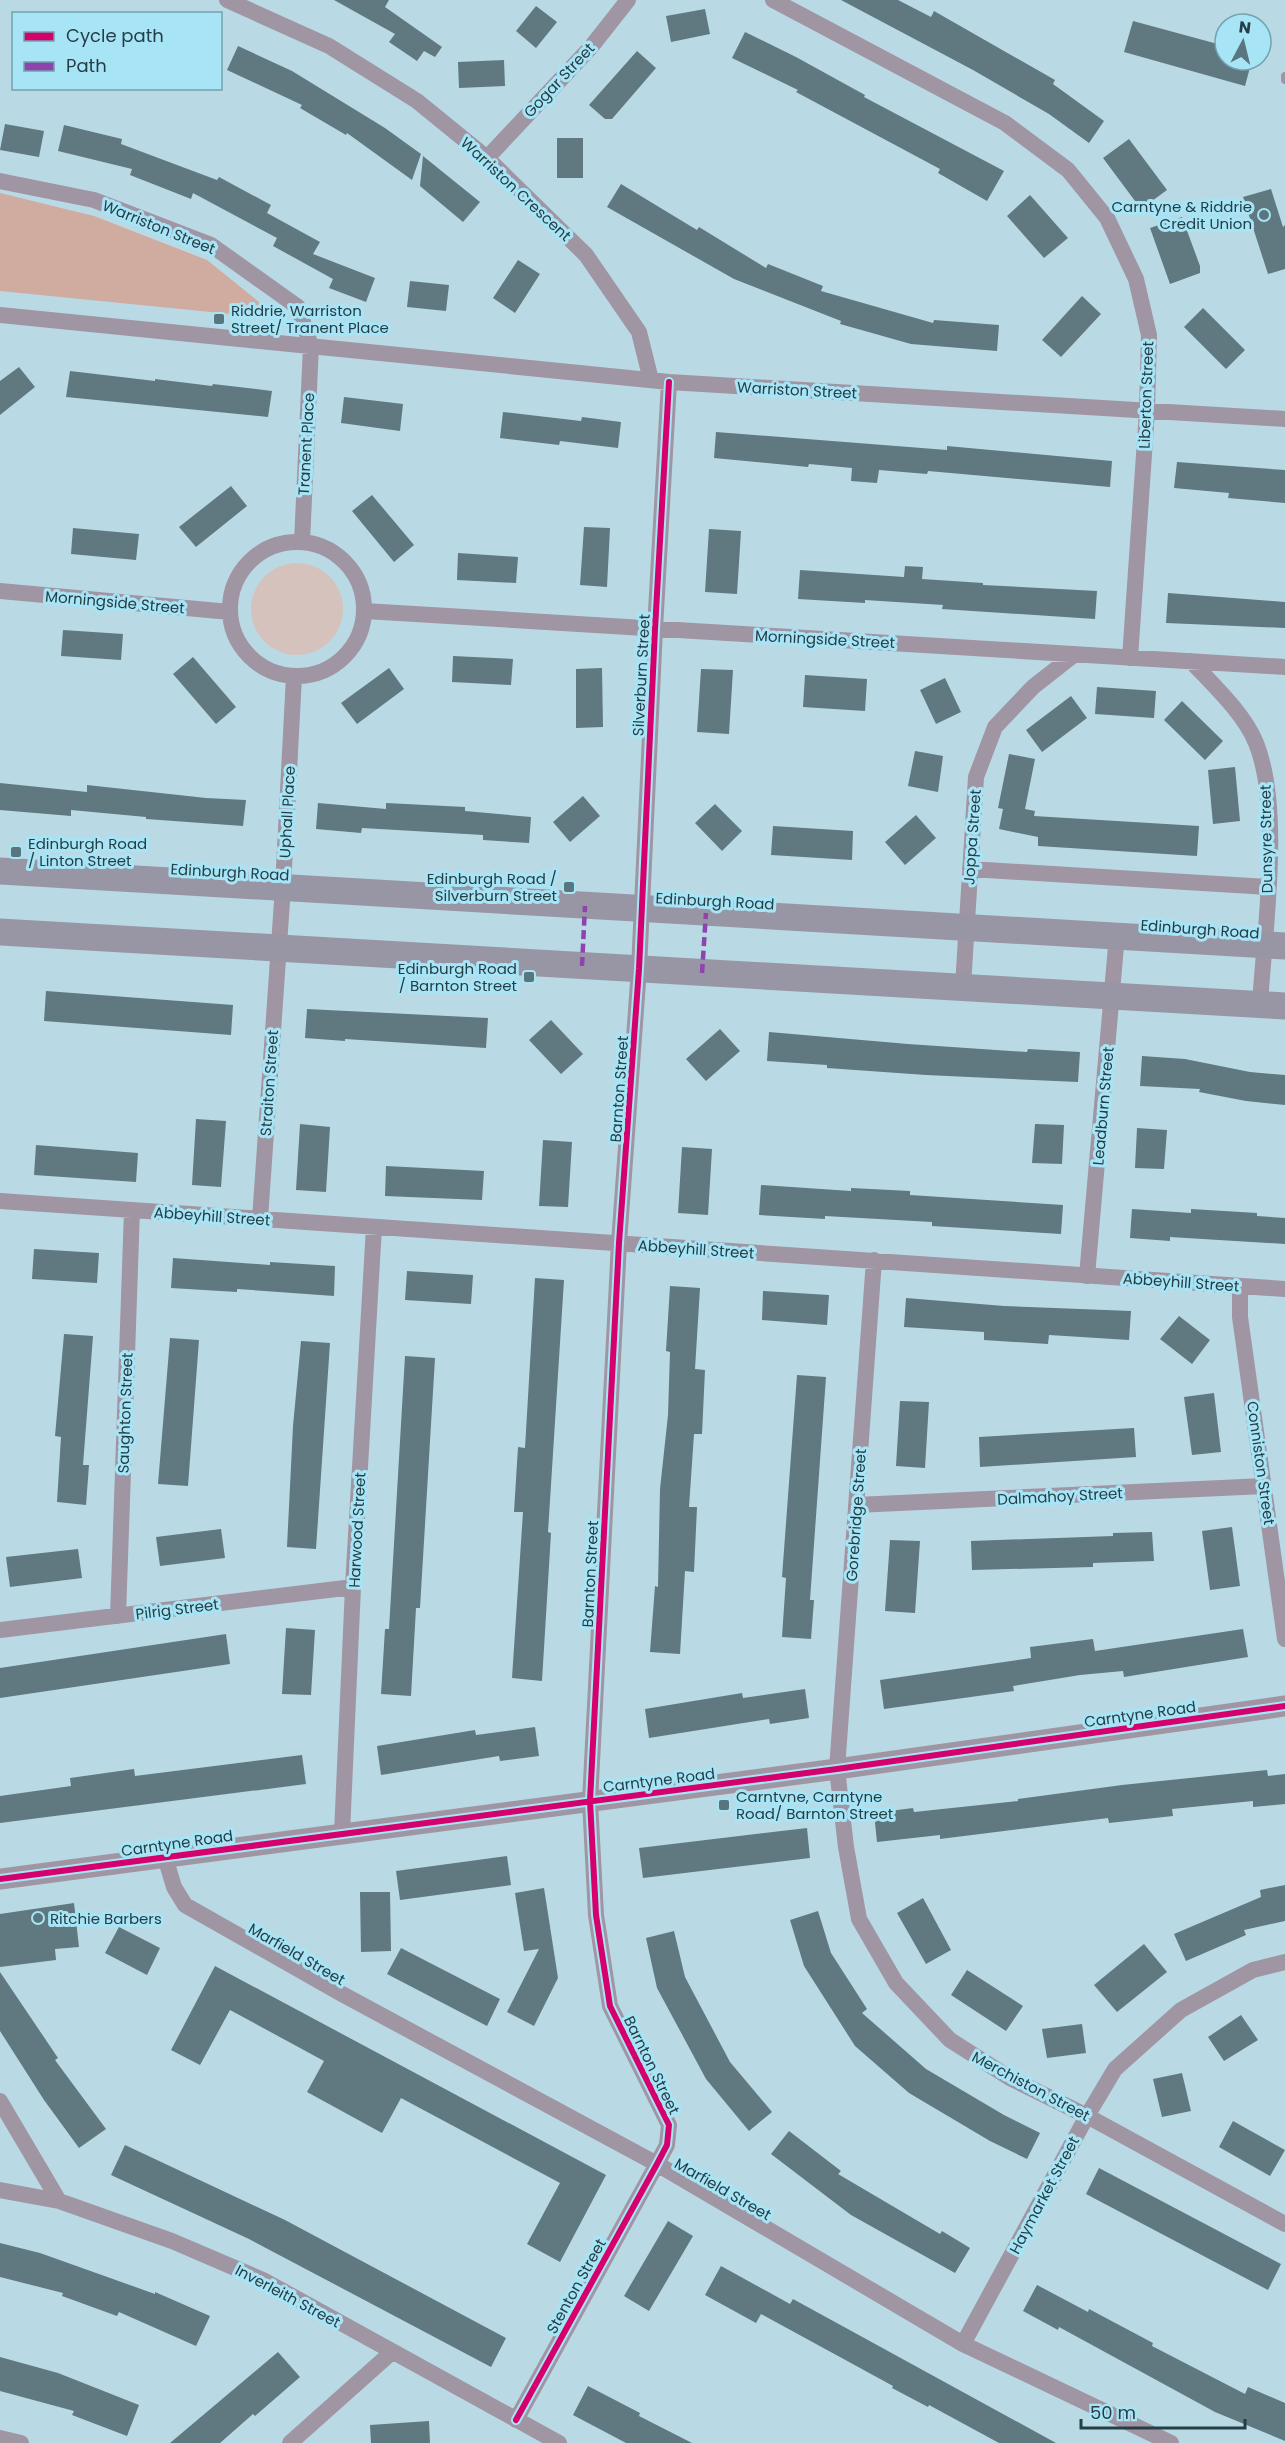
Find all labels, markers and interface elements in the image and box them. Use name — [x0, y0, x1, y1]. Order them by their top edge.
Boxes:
legend — [12, 12, 222, 90]
north arrow — [1213, 12, 1273, 72]
text: N — [1237, 15, 1252, 40]
text: Cycle path — [66, 23, 164, 48]
street label: Gogar Street — [519, 38, 599, 122]
text: Path — [66, 53, 107, 78]
street label: Warriston Crescent — [456, 132, 576, 246]
street label: Warriston Street — [99, 195, 219, 259]
place label: Carntyne & Riddrie Credit Union — [1112, 196, 1252, 234]
marker: Carntyne & Riddrie Credit Union — [1257, 208, 1271, 222]
place label: Riddrie, Warriston Street/ Tranent Place — [231, 300, 389, 338]
marker: Riddrie, Warriston Street/ Tranent Place — [212, 312, 226, 326]
street label: Liberton Street — [1134, 341, 1158, 449]
street label: Warriston Street — [736, 376, 858, 404]
street label: Tranent Place — [293, 392, 319, 496]
street label: Morningside Street — [44, 585, 186, 619]
street label: Silverburn Street — [627, 613, 655, 737]
street label: Morningside Street — [755, 625, 895, 653]
street label: Uphall Place — [274, 765, 300, 859]
street label: Dunsyre Street — [1255, 784, 1277, 894]
street label: Joppa Street — [958, 788, 986, 886]
place label: Edinburgh Road / Linton Street — [28, 833, 147, 871]
marker: Edinburgh Road / Linton Street — [9, 845, 23, 859]
street label: Edinburgh Road — [170, 858, 290, 886]
place label: Edinburgh Road / Silverburn Street — [427, 868, 557, 906]
marker: Edinburgh Road / Silverburn Street — [562, 880, 576, 894]
street label: Edinburgh Road — [655, 887, 775, 915]
street label: Edinburgh Road — [1140, 914, 1260, 944]
place label: Edinburgh Road / Barnton Street — [398, 958, 517, 996]
marker: Edinburgh Road / Barnton Street — [522, 970, 536, 984]
street label: Straiton Street — [255, 1029, 283, 1137]
street label: Barnton Street — [605, 1035, 633, 1143]
street label: Leadburn Street — [1087, 1046, 1119, 1166]
street label: Abbeyhill Street — [153, 1201, 271, 1231]
street label: Abbeyhill Street — [637, 1234, 755, 1264]
street label: Abbeyhill Street — [1122, 1267, 1240, 1297]
street label: Saughton Street — [112, 1352, 138, 1474]
street label: Conniston Street — [1242, 1400, 1280, 1526]
street label: Gorebridge Street — [841, 1448, 871, 1582]
street label: Harwood Street — [343, 1472, 371, 1588]
street label: Dalmahoy Street — [997, 1482, 1123, 1510]
street label: Barnton Street — [577, 1520, 603, 1628]
street label: Pilrig Street — [134, 1593, 220, 1625]
street label: Carntyne Road — [1083, 1696, 1197, 1732]
street label: Carntyne Road — [602, 1763, 716, 1797]
place label: Carntyne, Carntyne Road/ Barnton Street — [736, 1786, 893, 1824]
marker: Carntyne, Carntyne Road/ Barnton Street — [717, 1798, 731, 1812]
street label: Carntyne Road — [120, 1825, 234, 1861]
place label: Ritchie Barbers — [50, 1908, 162, 1929]
marker: Ritchie Barbers — [31, 1911, 45, 1925]
street label: Marfield Street — [245, 1918, 349, 1990]
street label: Barnton Street — [619, 2012, 685, 2118]
street label: Merchiston Street — [968, 2046, 1094, 2126]
street label: Haymarket Street — [1004, 2132, 1084, 2258]
street label: Marfield Street — [671, 2153, 775, 2225]
street label: Stenton Street — [541, 2235, 611, 2337]
street label: Inverleith Street — [232, 2259, 344, 2333]
scale bar — [1081, 2392, 1244, 2430]
text: 50 m — [1090, 2400, 1136, 2425]

